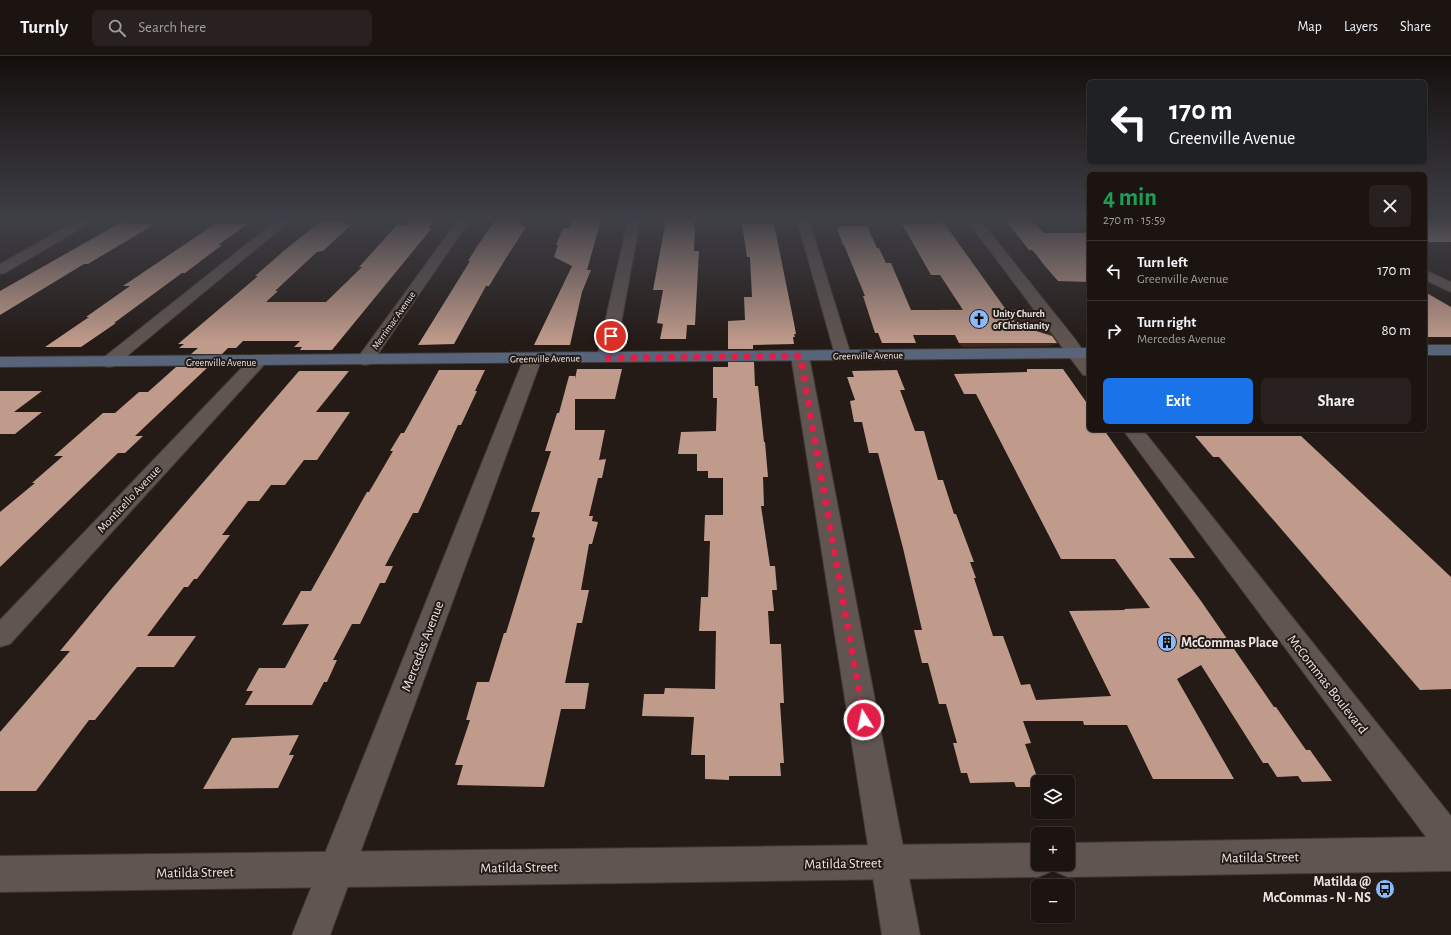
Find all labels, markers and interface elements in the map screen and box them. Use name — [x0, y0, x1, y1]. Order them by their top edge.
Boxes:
search box — [92, 10, 372, 46]
icon: search — [106, 17, 128, 39]
text: Turnly — [20, 18, 68, 37]
text: Search here — [138, 20, 206, 35]
text: Map — [1297, 20, 1322, 34]
text: Layers — [1344, 20, 1378, 34]
text: Share — [1400, 20, 1431, 34]
icon: left — [1103, 96, 1155, 148]
text: 170 m — [1169, 97, 1233, 125]
text: Greenville Avenue — [1169, 130, 1295, 148]
button: close — [1369, 185, 1411, 227]
text: 4 min — [1103, 186, 1157, 210]
text: 270 m · 15:59 — [1103, 214, 1165, 227]
text: Turn left — [1137, 255, 1188, 270]
icon: left — [1103, 260, 1125, 282]
text: 170 m — [1377, 263, 1411, 278]
text: Greenville Avenue — [1137, 273, 1228, 286]
street label: Merrimac Avenue — [370, 289, 418, 351]
church icon: Unity Church of Christianity — [968, 308, 990, 330]
place label: Unity Church of Christianity — [993, 309, 1050, 331]
text: Turn right — [1137, 315, 1196, 330]
pin — [594, 319, 628, 353]
icon: right — [1103, 320, 1125, 342]
text: 80 m — [1381, 323, 1411, 338]
icon: arrive — [600, 325, 622, 347]
text: Mercedes Avenue — [1137, 333, 1226, 346]
street label: Greenville Avenue — [833, 350, 904, 362]
street label: Greenville Avenue — [510, 353, 581, 365]
street label: Greenville Avenue — [186, 358, 256, 368]
button: Exit — [1103, 378, 1253, 424]
button: Share — [1261, 378, 1411, 424]
street label: Monticello Avenue — [95, 463, 163, 535]
street label: Mercedes Avenue — [399, 599, 447, 693]
building icon: McCommas Place — [1156, 631, 1178, 653]
street label: McCommas Boulevard — [1284, 633, 1370, 737]
place label: McCommas Place — [1181, 636, 1278, 650]
position arrow — [843, 699, 885, 741]
map controls — [1031, 775, 1075, 923]
button: layers — [1031, 775, 1075, 819]
button: + — [1031, 827, 1075, 871]
street label: Matilda Street — [1221, 850, 1300, 866]
street label: Matilda Street — [804, 856, 883, 872]
street label: Matilda Street — [480, 860, 559, 876]
street label: Matilda Street — [156, 865, 235, 881]
place label: Matilda @ McCommas - N - NS — [1263, 875, 1371, 905]
bus stop icon: Matilda @ McCommas - N - NS — [1374, 878, 1396, 900]
button: − — [1031, 879, 1075, 923]

